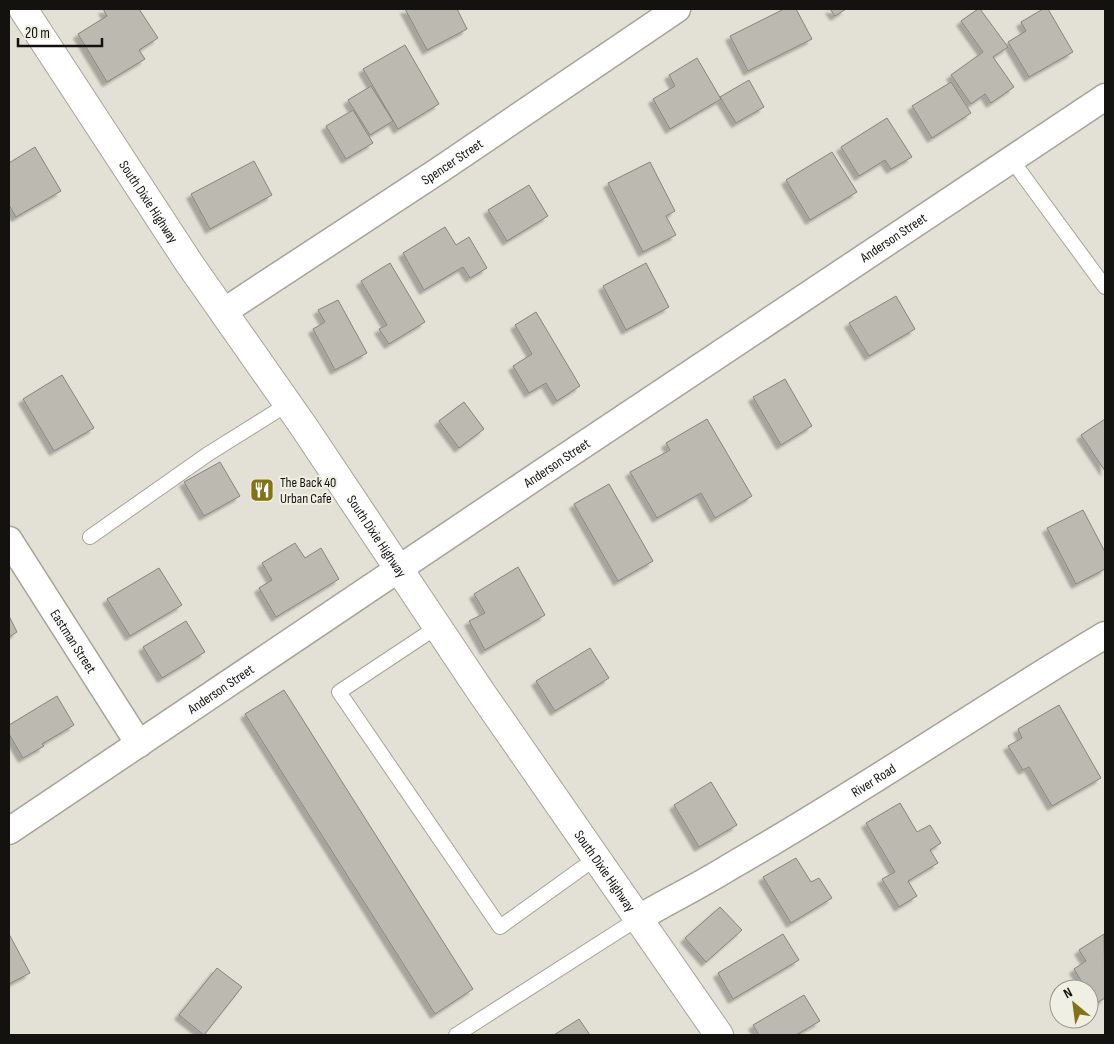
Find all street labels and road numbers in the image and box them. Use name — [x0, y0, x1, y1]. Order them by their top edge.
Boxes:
street label: Spencer Street — [418, 135, 486, 188]
street label: South Dixie Highway — [116, 157, 182, 246]
street label: Anderson Street — [856, 209, 930, 266]
street label: Anderson Street — [519, 434, 593, 491]
street label: South Dixie Highway — [343, 492, 411, 581]
street label: Eastman Street — [47, 606, 100, 676]
street label: Anderson Street — [183, 660, 257, 718]
street label: River Road — [848, 760, 899, 801]
street label: South Dixie Highway — [571, 827, 639, 915]

